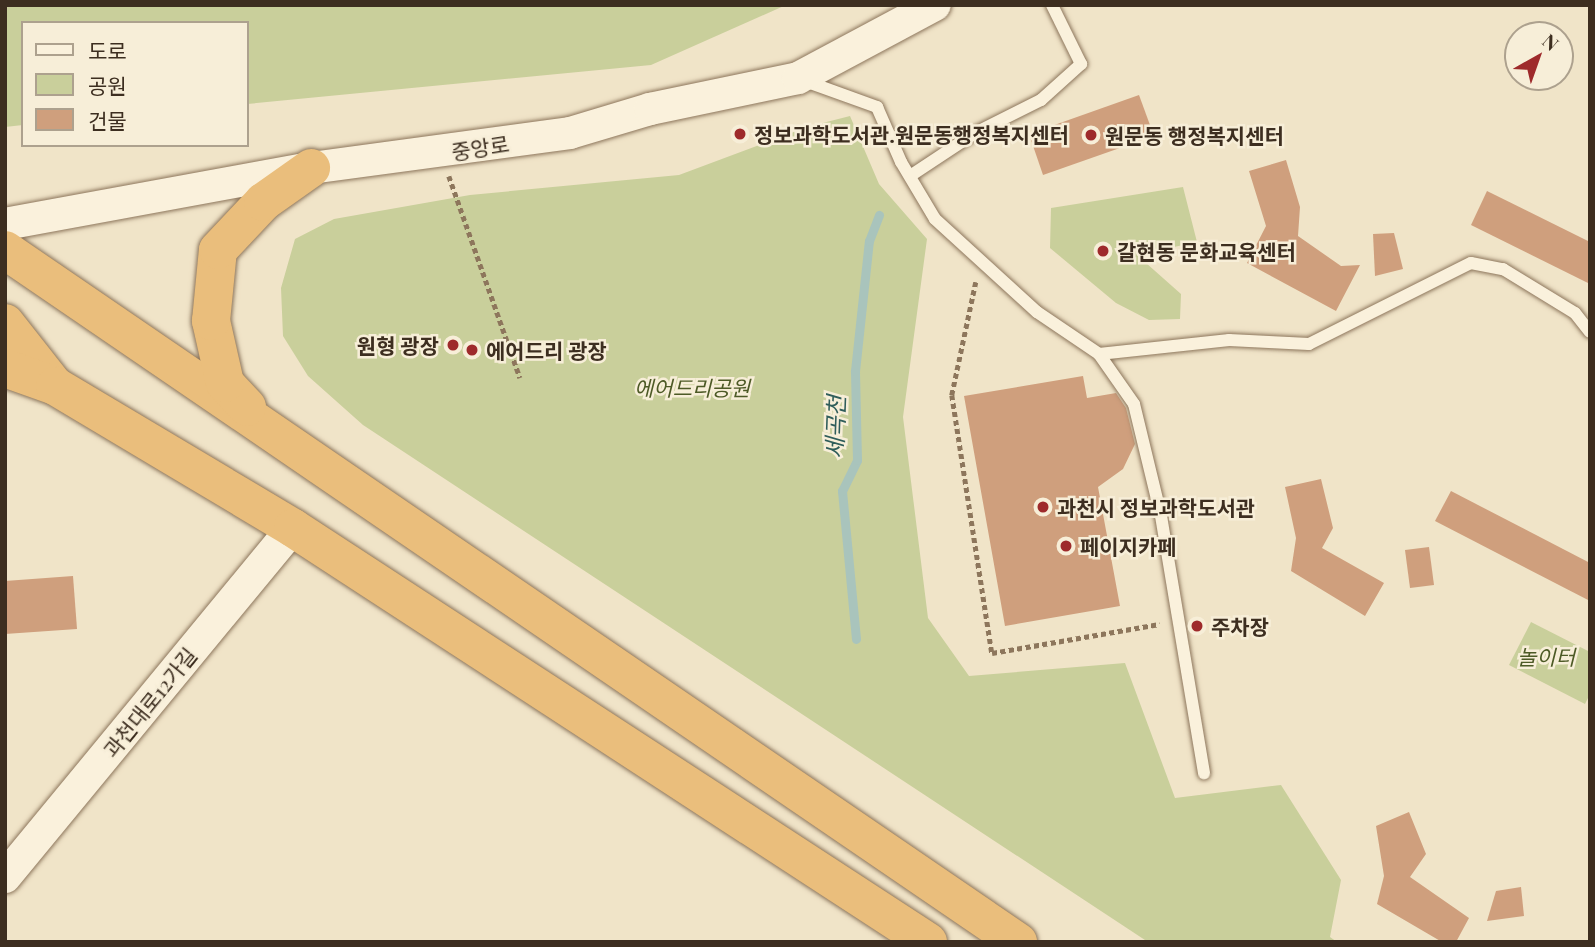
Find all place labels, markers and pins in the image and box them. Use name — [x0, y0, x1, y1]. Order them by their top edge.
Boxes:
place label: 정보과학도서관.원문동행정복지센터 — [754, 121, 1069, 147]
place label: 원문동 행정복지센터 — [1105, 122, 1284, 148]
marker: 정보과학도서관.원문동행정복지센터 — [732, 126, 748, 142]
marker: 원문동 행정복지센터 — [1083, 127, 1099, 143]
place label: 갈현동 문화교육센터 — [1117, 238, 1296, 264]
marker: 갈현동 문화교육센터 — [1095, 243, 1111, 259]
place label: 원형 광장 — [357, 332, 439, 358]
marker: 원형 광장 — [445, 337, 461, 353]
place label: 에어드리 광장 — [486, 337, 607, 363]
marker: 에어드리 광장 — [464, 342, 480, 358]
place label: 과천시 정보과학도서관 — [1057, 494, 1255, 520]
marker: 과천시 정보과학도서관 — [1035, 499, 1051, 515]
place label: 페이지카페 — [1080, 533, 1177, 559]
marker: 페이지카페 — [1058, 538, 1074, 554]
place label: 주차장 — [1211, 613, 1269, 639]
marker: 주차장 — [1189, 618, 1205, 634]

